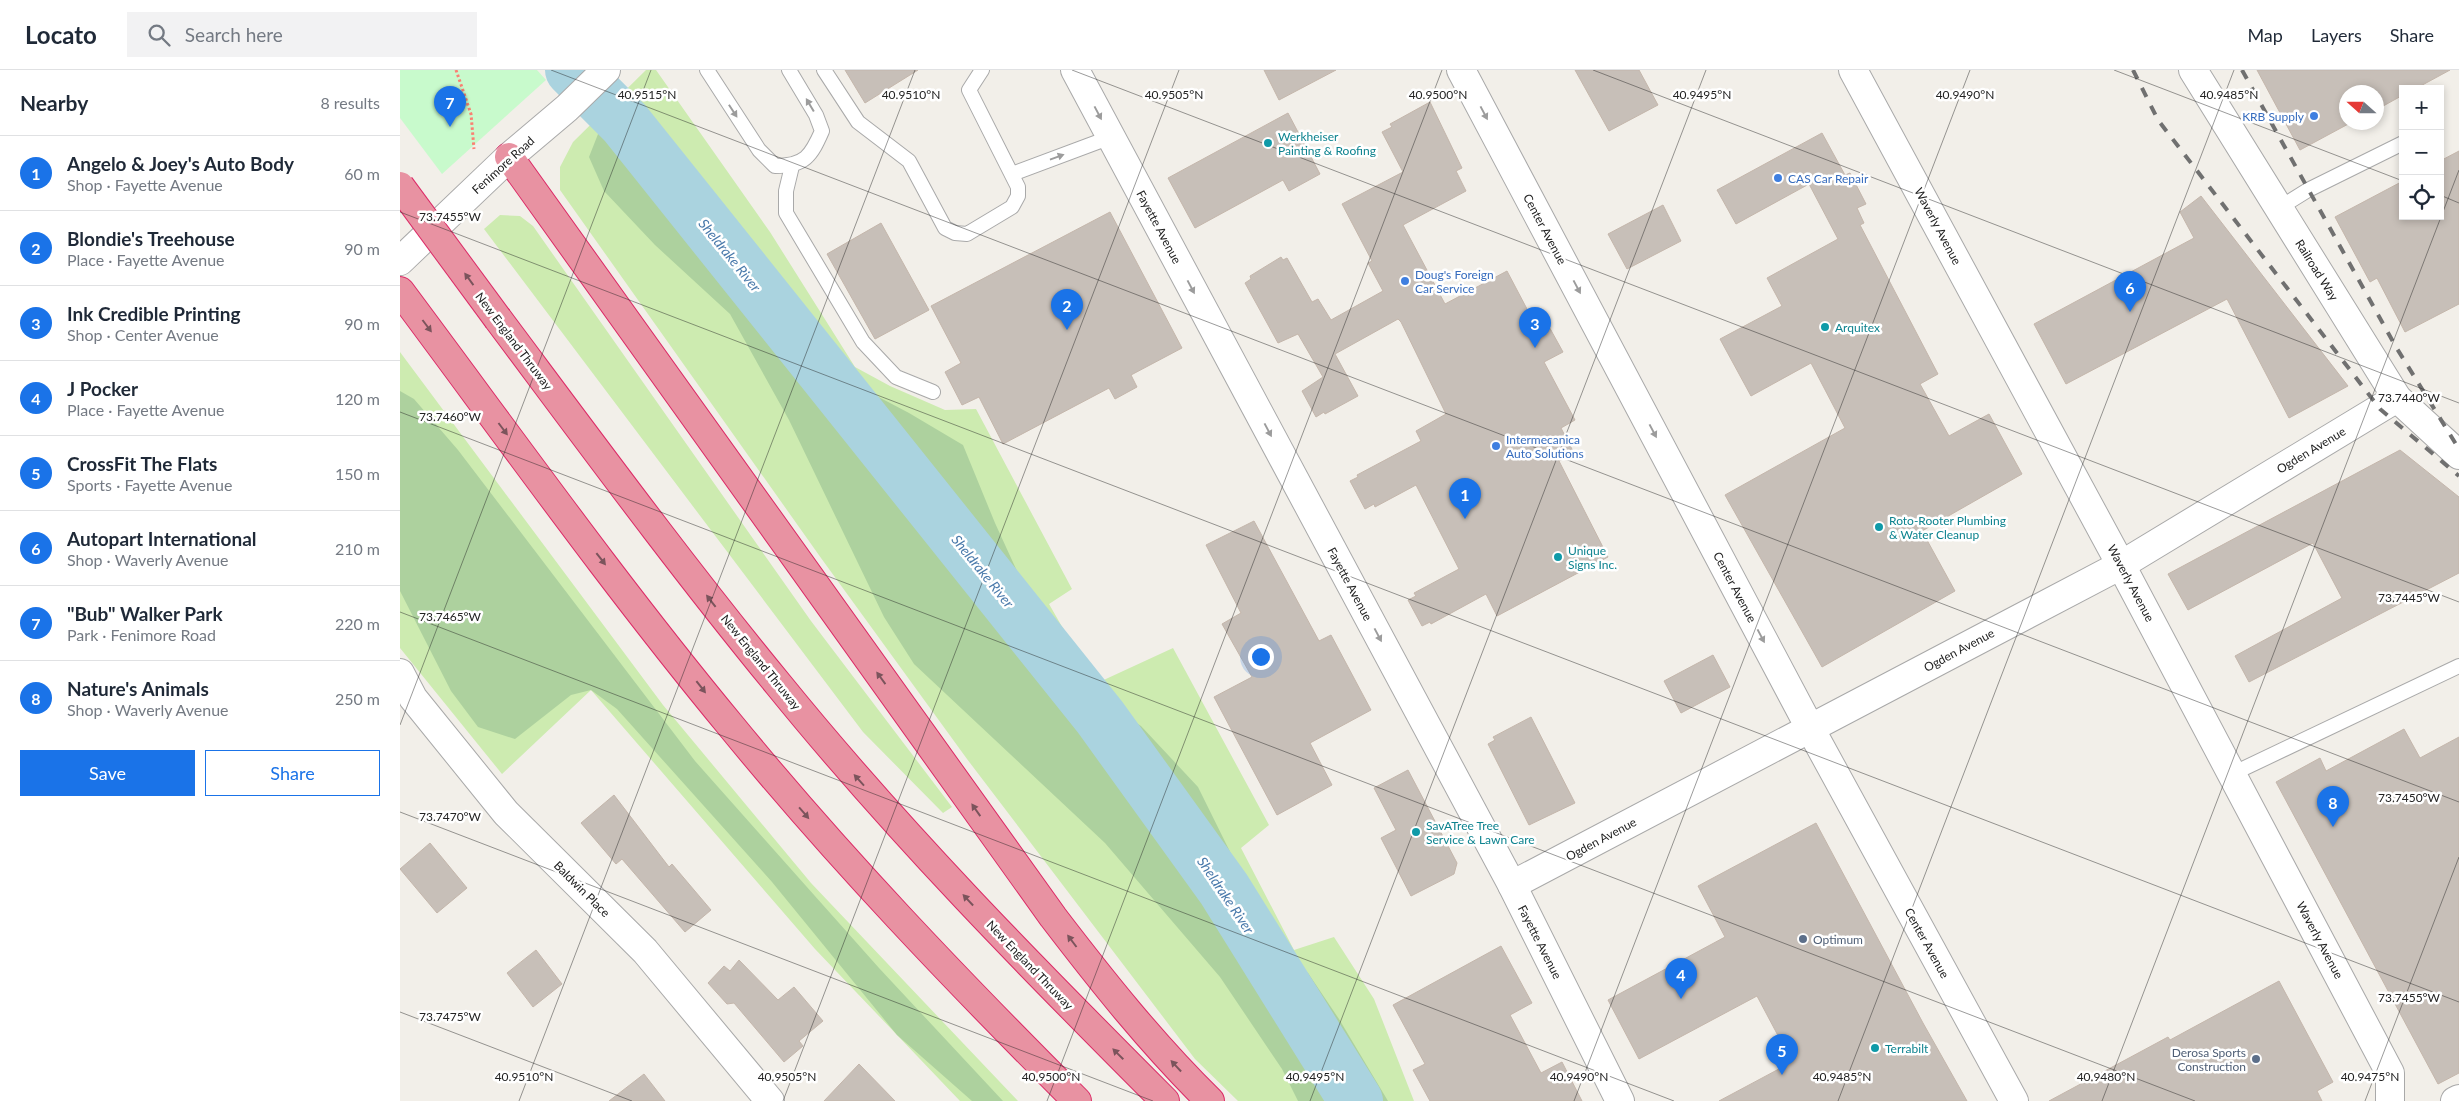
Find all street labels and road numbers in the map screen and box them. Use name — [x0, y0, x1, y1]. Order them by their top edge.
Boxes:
street label: Fenimore Road — [469, 133, 537, 197]
street label: Waverly Avenue — [1911, 185, 1965, 267]
street label: Fayette Avenue — [1133, 188, 1185, 266]
street label: Center Avenue — [1520, 191, 1570, 267]
street label: Railroad Way — [2292, 237, 2342, 304]
street label: New England Thruway — [472, 289, 556, 393]
street label: Ogden Avenue — [2274, 424, 2348, 476]
street label: Waverly Avenue — [2104, 542, 2158, 624]
street label: Fayette Avenue — [1324, 545, 1376, 623]
street label: Center Avenue — [1710, 549, 1760, 625]
street label: New England Thruway — [718, 611, 805, 713]
street label: Ogden Avenue — [1921, 625, 1997, 675]
street label: Ogden Avenue — [1563, 814, 1639, 864]
street label: Baldwin Place — [551, 858, 613, 920]
street label: Waverly Avenue — [2293, 899, 2347, 981]
street label: Fayette Avenue — [1515, 903, 1565, 981]
street label: Center Avenue — [1902, 905, 1952, 981]
street label: New England Thruway — [984, 917, 1077, 1013]

